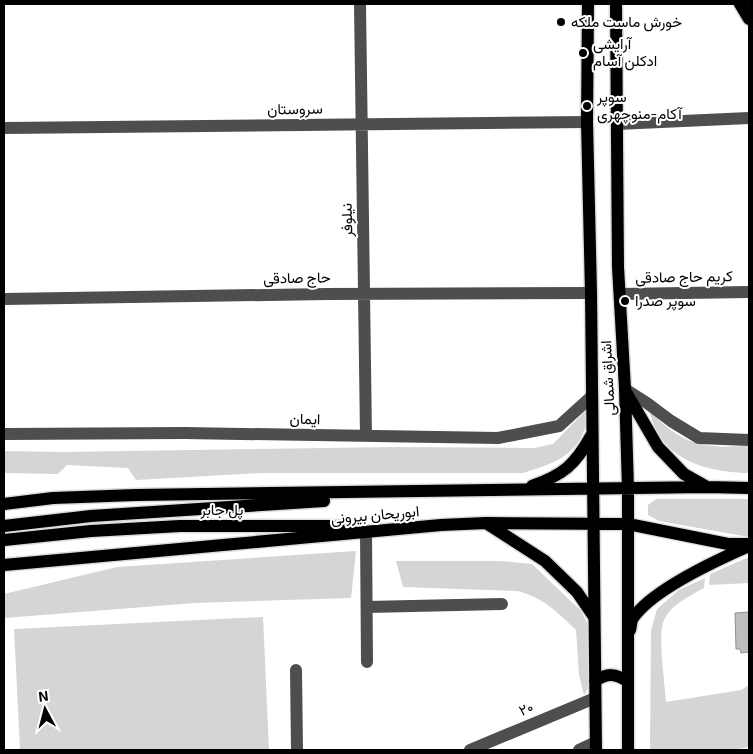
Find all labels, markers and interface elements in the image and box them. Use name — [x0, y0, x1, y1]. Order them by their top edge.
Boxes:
place label: خورش ماست ملکه — [571, 12, 682, 32]
marker: خورش ماست ملکه — [555, 16, 567, 28]
place label: آرایشی ادکلن آسام — [593, 34, 657, 71]
marker: آرایشی ادکلن آسام — [577, 47, 589, 59]
place label: سوپر آکام-منوچهری — [596, 87, 683, 124]
street label: سروستان — [267, 99, 323, 118]
marker: سوپر آکام-منوچهری — [581, 100, 593, 112]
street label: نیلوفر — [337, 203, 356, 238]
street label: کریم حاج صادقی — [635, 266, 733, 289]
street label: حاج صادقی — [263, 267, 331, 290]
place label: سوپر صدرا — [635, 291, 696, 311]
marker: سوپر صدرا — [619, 295, 631, 307]
street label: اشراق شمالی — [596, 340, 620, 416]
street label: ایمان — [289, 409, 321, 428]
street label: پل جابر — [200, 500, 243, 520]
street label: ابوریحان بیرونی — [330, 501, 420, 529]
north arrow — [20, 684, 70, 734]
text: N — [37, 687, 49, 705]
street label: ۲۰ — [516, 697, 536, 719]

